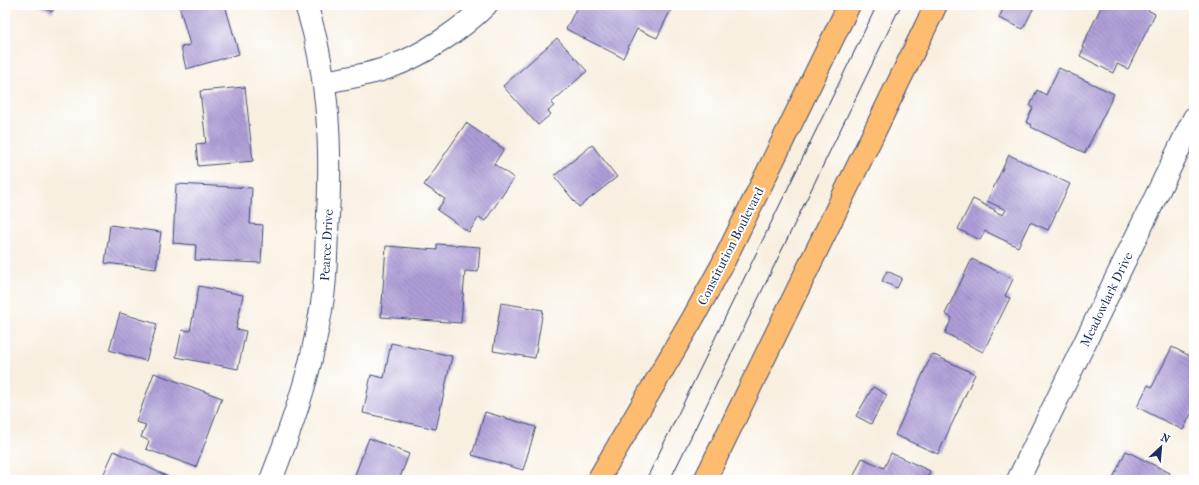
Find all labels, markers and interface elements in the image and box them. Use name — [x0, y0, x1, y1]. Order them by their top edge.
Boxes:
street label: Constitution Boulevard — [694, 184, 767, 308]
street label: Pearce Drive — [317, 208, 336, 281]
street label: Meadowlark Drive — [1077, 249, 1136, 349]
north arrow — [1141, 427, 1181, 467]
text: N — [1159, 431, 1172, 446]

